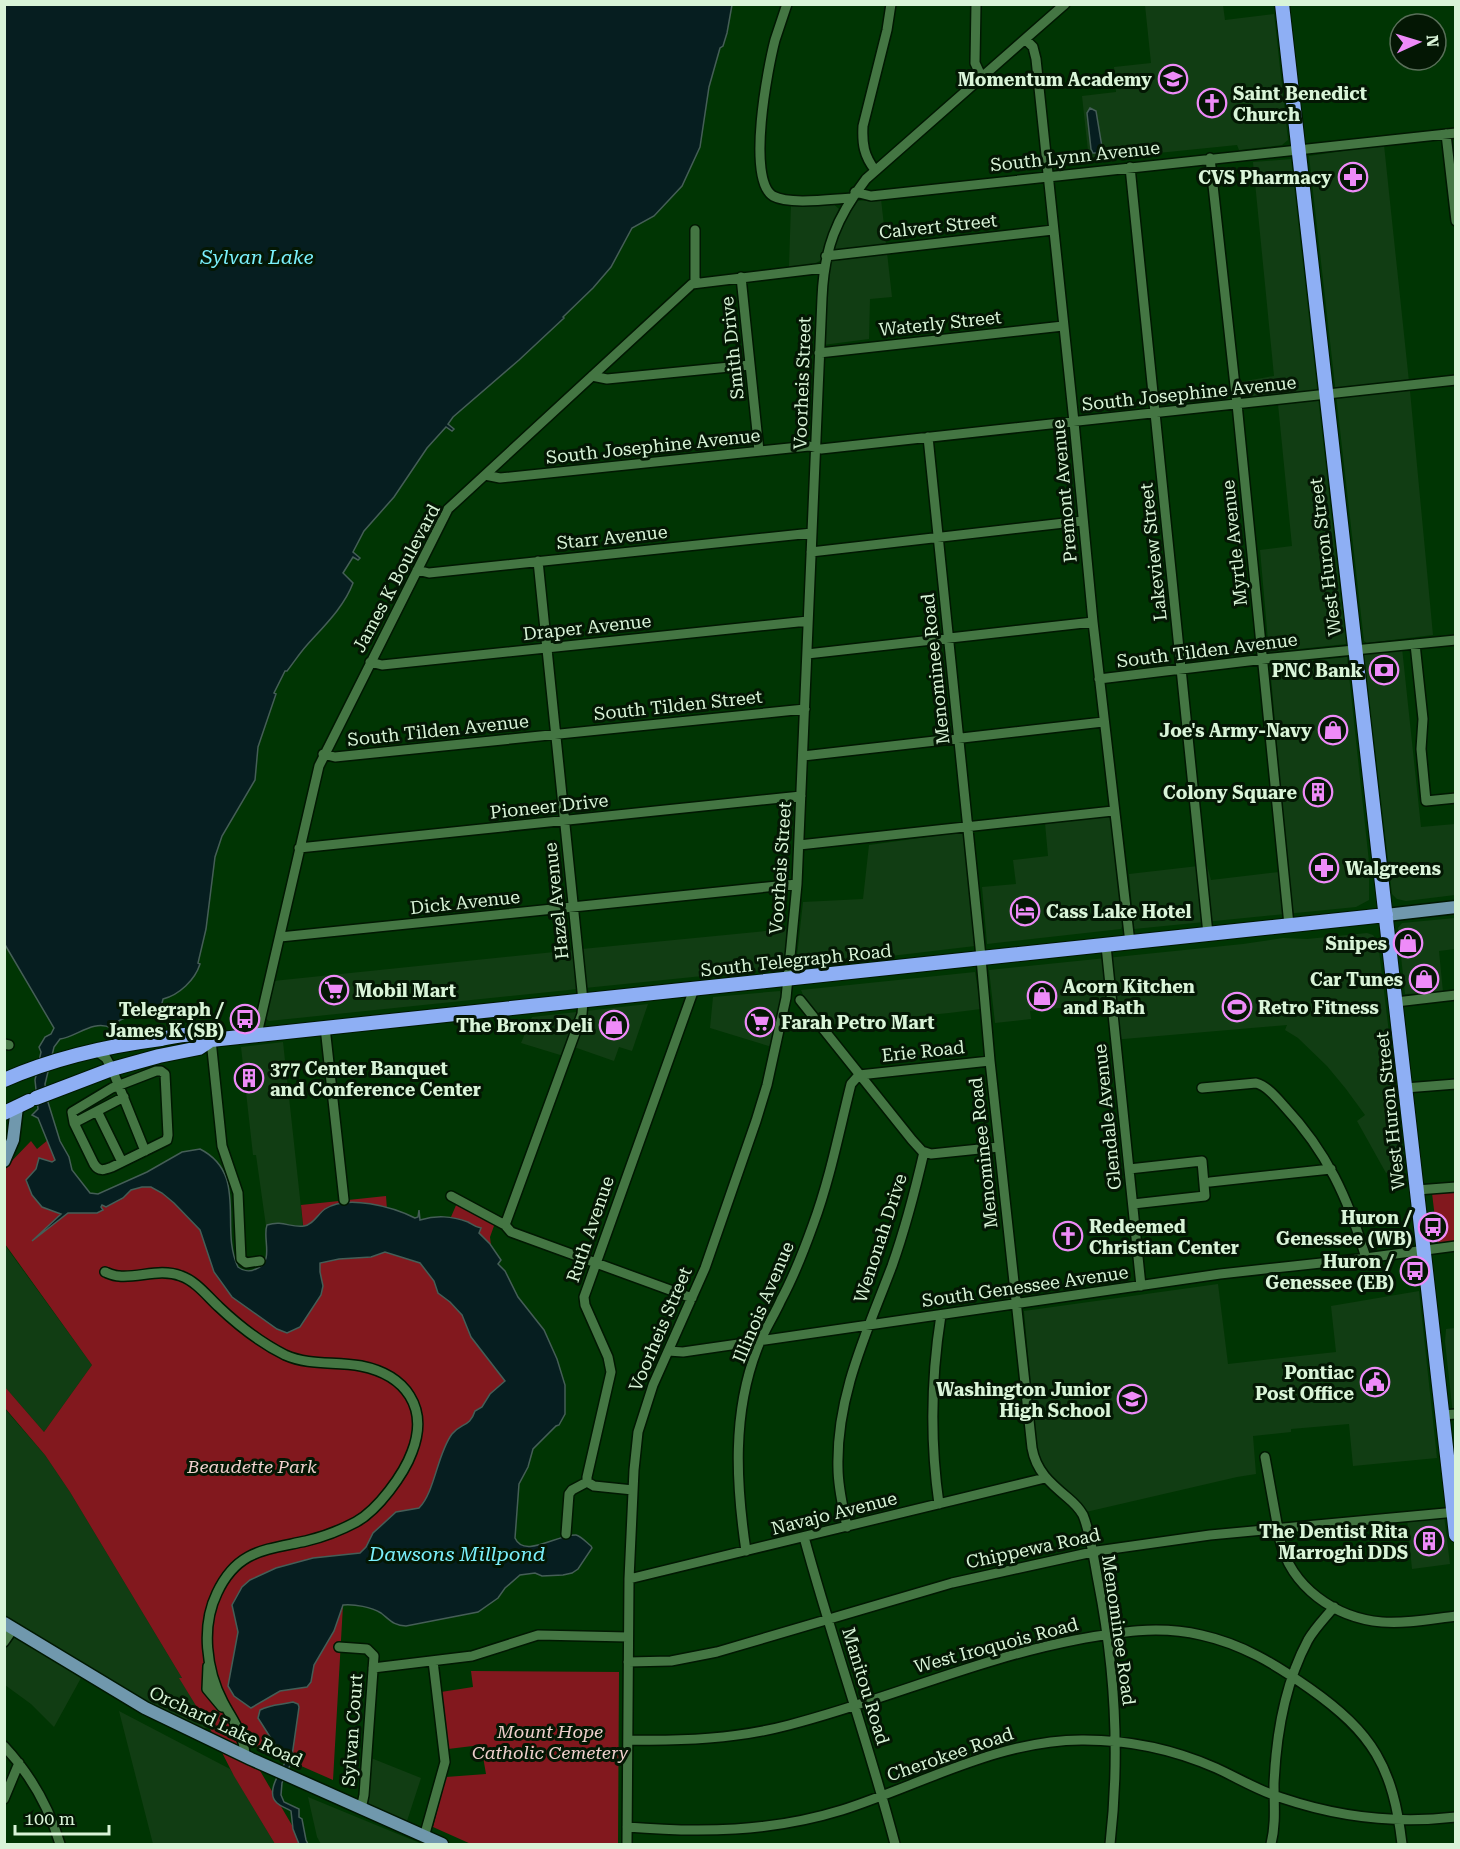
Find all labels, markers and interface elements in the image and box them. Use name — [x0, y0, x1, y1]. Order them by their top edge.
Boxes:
north arrow — [1388, 12, 1448, 72]
text: N — [1423, 34, 1442, 48]
school or university icon: Momentum Academy — [1157, 63, 1189, 95]
place label: Momentum Academy — [958, 69, 1152, 90]
place label: Saint Benedict Church — [1233, 83, 1367, 125]
church icon: Saint Benedict Church — [1196, 87, 1228, 119]
street label: South Lynn Avenue — [989, 137, 1161, 175]
pharmacy icon: CVS Pharmacy — [1337, 161, 1369, 193]
place label: CVS Pharmacy — [1198, 167, 1332, 188]
street label: Calvert Street — [878, 209, 998, 243]
water label: Sylvan Lake — [199, 245, 314, 269]
street label: Smith Drive — [716, 295, 748, 400]
street label: Waterly Street — [878, 306, 1003, 340]
street label: Voorheis Street — [789, 316, 815, 450]
street label: South Josephine Avenue — [1081, 371, 1297, 415]
street label: Premont Avenue — [1047, 418, 1081, 563]
street label: South Josephine Avenue — [545, 424, 761, 468]
street label: West Huron Street — [1305, 476, 1345, 637]
street label: Myrtle Avenue — [1217, 479, 1251, 607]
street label: Lakeview Street — [1135, 482, 1171, 622]
street label: James K Boulevard — [348, 500, 444, 656]
street label: Starr Avenue — [556, 521, 669, 553]
street label: Menominee Road — [917, 592, 953, 746]
street label: Draper Avenue — [522, 610, 652, 644]
street label: South Tilden Avenue — [1115, 628, 1299, 672]
bank icon: PNC Bank — [1368, 654, 1400, 686]
place label: PNC Bank — [1272, 660, 1364, 681]
street label: South Tilden Street — [593, 686, 764, 724]
street label: South Tilden Avenue — [346, 710, 530, 750]
shop icon: Joe's Army-Navy — [1317, 714, 1349, 746]
place label: Joe's Army-Navy — [1160, 720, 1312, 741]
building icon: Colony Square — [1302, 776, 1334, 808]
place label: Colony Square — [1163, 782, 1297, 803]
street label: Pioneer Drive — [489, 789, 609, 823]
street label: Voorheis Street — [765, 801, 795, 935]
street label: Hazel Avenue — [539, 841, 573, 960]
pharmacy icon: Walgreens — [1308, 852, 1340, 884]
place label: Walgreens — [1345, 858, 1441, 879]
street label: Dick Avenue — [409, 886, 521, 918]
hotel icon: Cass Lake Hotel — [1009, 895, 1041, 927]
place label: Cass Lake Hotel — [1046, 901, 1191, 922]
shop icon: Snipes — [1392, 927, 1424, 959]
place label: Snipes — [1326, 933, 1387, 954]
street label: South Telegraph Road — [699, 939, 893, 980]
shop icon: Car Tunes — [1408, 963, 1440, 995]
place label: Car Tunes — [1310, 969, 1403, 990]
supermarket icon: Mobil Mart — [318, 974, 350, 1006]
place label: Acorn Kitchen and Bath — [1063, 976, 1195, 1018]
place label: Mobil Mart — [355, 980, 456, 1001]
shop icon: Acorn Kitchen and Bath — [1026, 980, 1058, 1012]
sports icon: Retro Fitness — [1221, 991, 1253, 1023]
place label: Retro Fitness — [1258, 997, 1379, 1018]
place label: Telegraph / James K (SB) — [106, 999, 225, 1041]
bus stop icon: Telegraph / James K (SB) — [229, 1003, 261, 1035]
supermarket icon: Farah Petro Mart — [744, 1006, 776, 1038]
shop icon: The Bronx Deli — [598, 1009, 630, 1041]
place label: Farah Petro Mart — [781, 1012, 935, 1033]
place label: The Bronx Deli — [456, 1015, 593, 1036]
street label: West Huron Street — [1371, 1030, 1409, 1191]
street label: Erie Road — [880, 1036, 966, 1066]
street label: Glendale Avenue — [1089, 1043, 1125, 1191]
place label: 377 Center Banquet and Conference Center — [270, 1058, 481, 1100]
building icon: 377 Center Banquet and Conference Center — [233, 1062, 265, 1094]
street label: Menominee Road — [965, 1076, 1001, 1230]
street label: Wenonah Drive — [849, 1171, 911, 1305]
street label: Ruth Avenue — [562, 1173, 618, 1285]
place label: Huron / Genessee (WB) — [1276, 1207, 1413, 1249]
bus stop icon: Huron / Genessee (WB) — [1417, 1211, 1449, 1243]
place label: Redeemed Christian Center — [1089, 1216, 1239, 1258]
church icon: Redeemed Christian Center — [1052, 1220, 1084, 1252]
street label: Illinois Avenue — [728, 1238, 798, 1366]
place label: Huron / Genessee (EB) — [1265, 1251, 1395, 1293]
bus stop icon: Huron / Genessee (EB) — [1399, 1255, 1431, 1287]
street label: South Genessee Avenue — [920, 1261, 1130, 1311]
street label: Voorheis Street — [624, 1263, 696, 1394]
place label: Pontiac Post Office — [1255, 1362, 1354, 1404]
public building icon: Pontiac Post Office — [1359, 1366, 1391, 1398]
place label: Washington Junior High School — [936, 1379, 1111, 1421]
school or university icon: Washington Junior High School — [1116, 1383, 1148, 1415]
park label: Beaudette Park — [186, 1456, 317, 1477]
street label: Navajo Avenue — [769, 1487, 899, 1539]
place label: The Dentist Rita Marroghi DDS — [1259, 1521, 1408, 1563]
street label: Chippewa Road — [964, 1523, 1102, 1572]
building icon: The Dentist Rita Marroghi DDS — [1413, 1525, 1445, 1557]
water label: Dawsons Millpond — [368, 1542, 545, 1566]
street label: Menominee Road — [1098, 1553, 1140, 1707]
street label: West Iroquois Road — [912, 1613, 1081, 1677]
street label: Manitou Road — [838, 1625, 894, 1748]
street label: Sylvan Court — [338, 1673, 366, 1787]
street label: Orchard Lake Road — [146, 1681, 306, 1771]
park label: Mount Hope Catholic Cemetery — [472, 1721, 629, 1763]
street label: Cherokee Road — [884, 1722, 1016, 1785]
scale bar — [15, 1798, 110, 1836]
text: 100 m — [24, 1808, 75, 1829]

